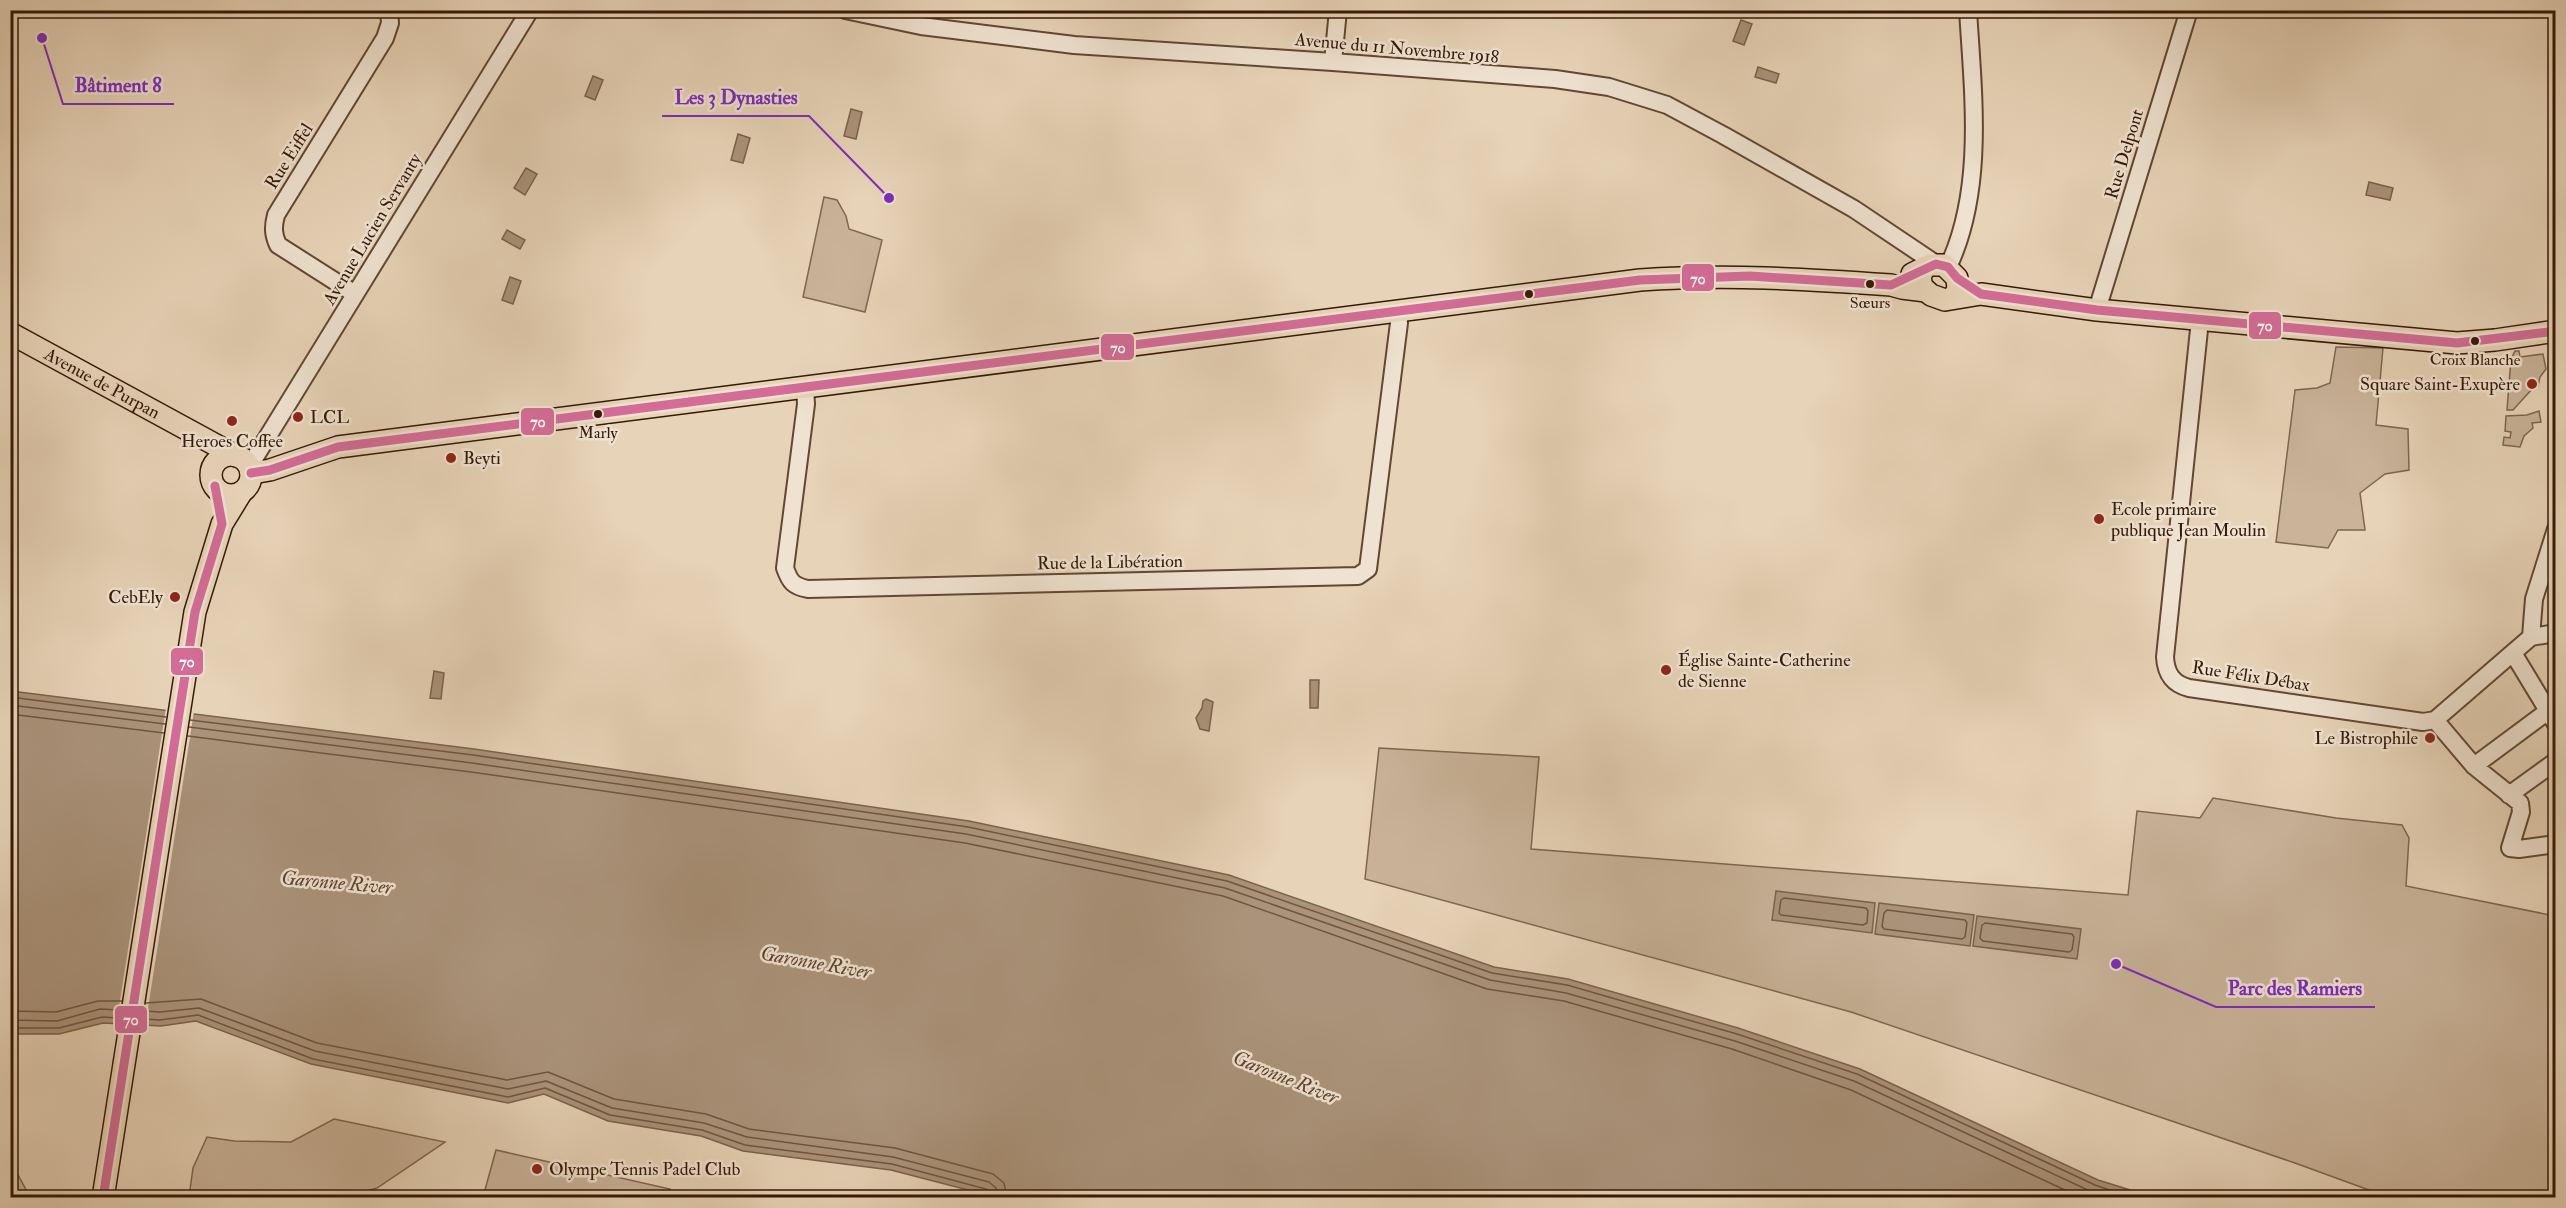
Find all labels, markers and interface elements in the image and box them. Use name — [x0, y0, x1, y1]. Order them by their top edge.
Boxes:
street label: Avenue du 11 Novembre 1918 — [1293, 28, 1500, 69]
callout: Bâtiment 8 — [63, 66, 174, 104]
text: Bâtiment 8 — [74, 73, 162, 98]
callout: Les 3 Dynasties — [662, 78, 809, 116]
text: Les 3 Dynasties — [674, 85, 798, 111]
street label: Rue Delpont — [2100, 106, 2149, 202]
street label: Rue Eiffel — [260, 119, 319, 194]
street label: Avenue Lucien Servanty — [317, 148, 427, 310]
line badge: 70 — [1681, 263, 1715, 292]
text: 70 — [1690, 269, 1706, 289]
marker: Sœurs — [1864, 278, 1876, 290]
unlabelled marker — [1523, 288, 1535, 300]
place label: Sœurs — [1850, 293, 1890, 313]
line badge: 70 — [2248, 311, 2282, 340]
text: 70 — [2257, 316, 2273, 336]
line badge: 70 — [1100, 333, 1135, 361]
marker: Croix Blanche — [2469, 335, 2481, 347]
text: 70 — [1110, 338, 1126, 358]
street label: Avenue de Purpan — [39, 342, 164, 424]
place label: Croix Blanche — [2430, 350, 2521, 370]
place label: Square Saint-Exupère — [2360, 373, 2520, 396]
marker: Square Saint-Exupère — [2525, 377, 2539, 391]
place label: LCL — [310, 406, 349, 429]
line badge: 70 — [520, 407, 555, 436]
marker: Marly — [592, 408, 604, 420]
marker: LCL — [291, 410, 305, 424]
text: 70 — [530, 412, 546, 432]
marker: Heroes Coffee — [225, 414, 239, 428]
place label: Marly — [579, 423, 618, 443]
place label: Heroes Coffee — [181, 430, 283, 453]
place label: Beyti — [463, 447, 501, 470]
marker: Beyti — [444, 451, 458, 465]
place label: Ecole primaire publique Jean Moulin — [2110, 498, 2266, 542]
marker: Ecole primaire publique Jean Moulin — [2092, 512, 2106, 526]
street label: Rue de la Libération — [1037, 550, 1183, 575]
place label: CebEly — [108, 586, 164, 609]
marker: CebEly — [168, 590, 182, 604]
line badge: 70 — [170, 647, 204, 676]
place label: Église Sainte-Catherine de Sienne — [1678, 649, 1851, 693]
text: 70 — [179, 652, 195, 672]
street label: Rue Félix Débax — [2190, 656, 2312, 697]
marker: Église Sainte-Catherine de Sienne — [1659, 663, 1673, 677]
place label: Le Bistrophile — [2315, 727, 2418, 750]
marker: Le Bistrophile — [2423, 731, 2437, 745]
water label: Garonne River — [280, 865, 395, 900]
water label: Garonne River — [759, 940, 875, 985]
callout: Parc des Ramiers — [2216, 969, 2375, 1007]
text: Parc des Ramiers — [2228, 976, 2362, 1001]
line badge: 70 — [114, 1005, 148, 1034]
text: 70 — [123, 1010, 139, 1030]
water label: Garonne River — [1229, 1045, 1344, 1111]
place label: Olympe Tennis Padel Club — [549, 1158, 741, 1181]
marker: Olympe Tennis Padel Club — [530, 1162, 544, 1176]

